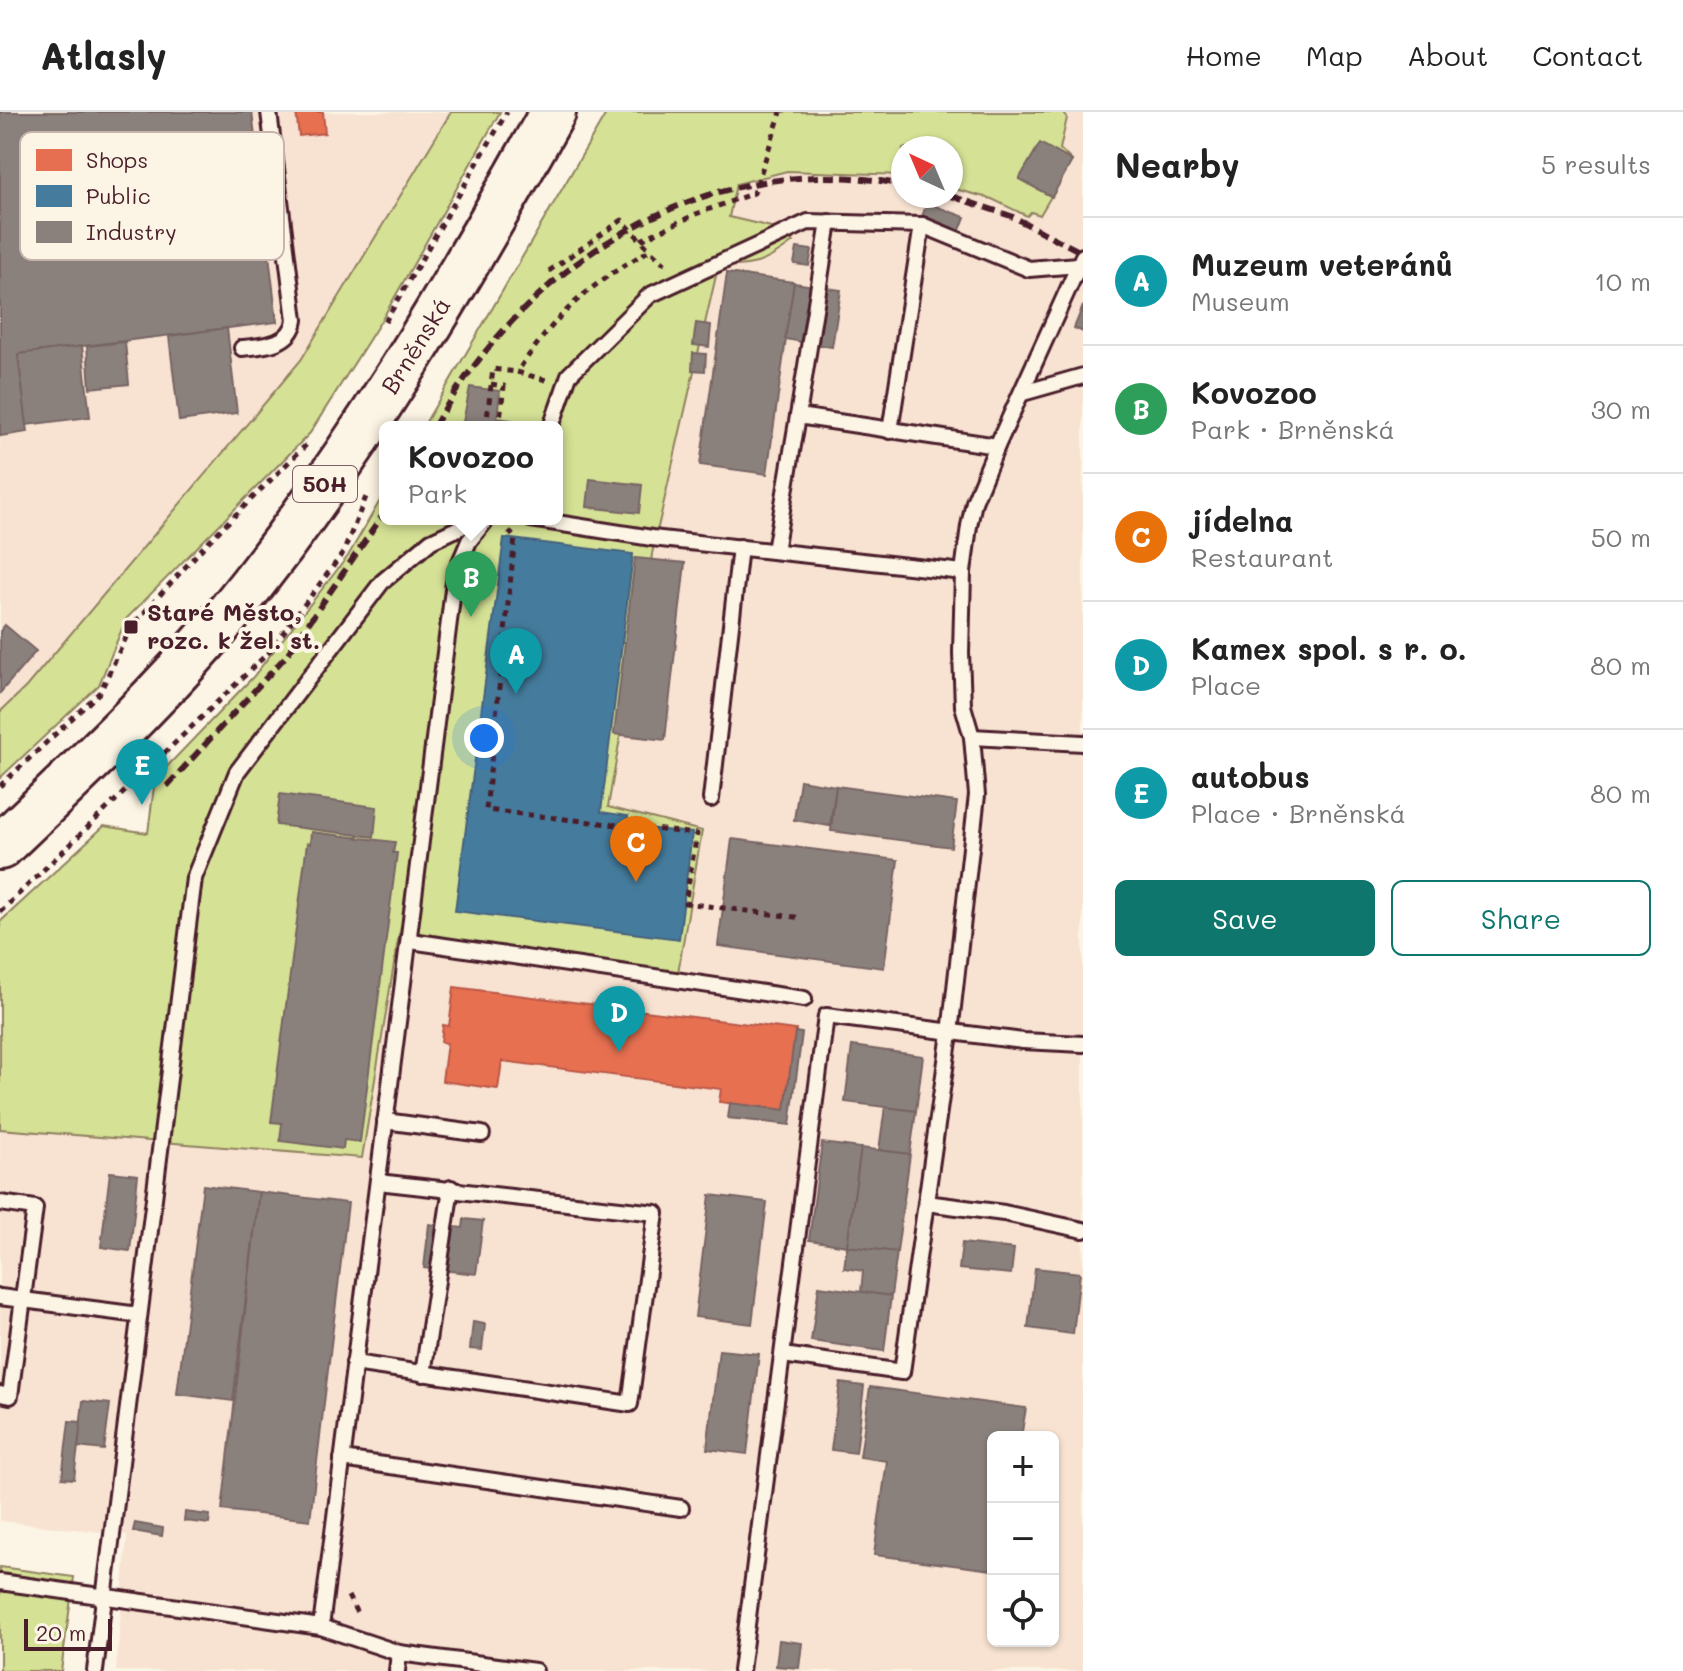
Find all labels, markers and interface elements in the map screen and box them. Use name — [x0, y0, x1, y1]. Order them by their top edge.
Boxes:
text: Atlasly — [40, 30, 167, 80]
text: Home — [1186, 37, 1262, 73]
text: Map — [1306, 37, 1363, 73]
text: About — [1407, 37, 1488, 73]
text: Contact — [1532, 37, 1643, 73]
legend — [20, 132, 284, 260]
north arrow — [891, 136, 963, 208]
text: Nearby — [1115, 142, 1240, 187]
text: Shops — [86, 145, 148, 174]
text: 5 results — [1541, 147, 1651, 181]
text: Public — [86, 181, 151, 210]
text: Industry — [86, 217, 177, 246]
text: Muzeum veteránů — [1191, 244, 1453, 284]
text: A — [1132, 264, 1150, 298]
text: 10 m — [1594, 264, 1651, 298]
text: Museum — [1191, 284, 1290, 318]
street label: Brněnská — [374, 291, 457, 399]
text: Kovozoo — [1191, 372, 1317, 412]
text: B — [1132, 392, 1150, 426]
text: 30 m — [1591, 392, 1651, 426]
text: Park · Brněnská — [1191, 412, 1395, 446]
popup — [379, 421, 563, 525]
text: Kovozoo — [408, 436, 534, 476]
road number: 50H — [293, 466, 357, 502]
text: Park — [408, 476, 467, 510]
text: jídelna — [1191, 500, 1293, 540]
text: C — [1131, 520, 1151, 554]
text: 50 m — [1591, 520, 1651, 554]
text: Restaurant — [1191, 540, 1333, 574]
pin: B — [445, 551, 497, 617]
place label: Staré Město, rozc. k žel. st. — [147, 596, 320, 655]
marker: Staré Město, rozc. k žel. st. — [122, 618, 140, 636]
pin: A — [490, 628, 542, 694]
text: Kamex spol. s r. o. — [1191, 628, 1467, 668]
text: D — [1132, 648, 1150, 682]
text: 80 m — [1590, 648, 1651, 682]
text: Place — [1191, 668, 1261, 702]
your location — [464, 718, 504, 758]
pin: E — [116, 739, 168, 805]
text: autobus — [1191, 756, 1310, 796]
text: E — [1133, 776, 1149, 810]
text: 80 m — [1590, 776, 1651, 810]
text: Place · Brněnská — [1191, 796, 1406, 830]
pin: C — [610, 816, 662, 882]
button: Save — [1115, 880, 1375, 956]
button: Share — [1391, 880, 1651, 956]
pin: D — [593, 986, 645, 1052]
map controls — [987, 1431, 1059, 1647]
button: + — [987, 1431, 1059, 1503]
button: − — [987, 1503, 1059, 1575]
button: locate — [987, 1575, 1059, 1647]
scale bar — [24, 1615, 112, 1651]
text: 20 m — [36, 1618, 86, 1647]

